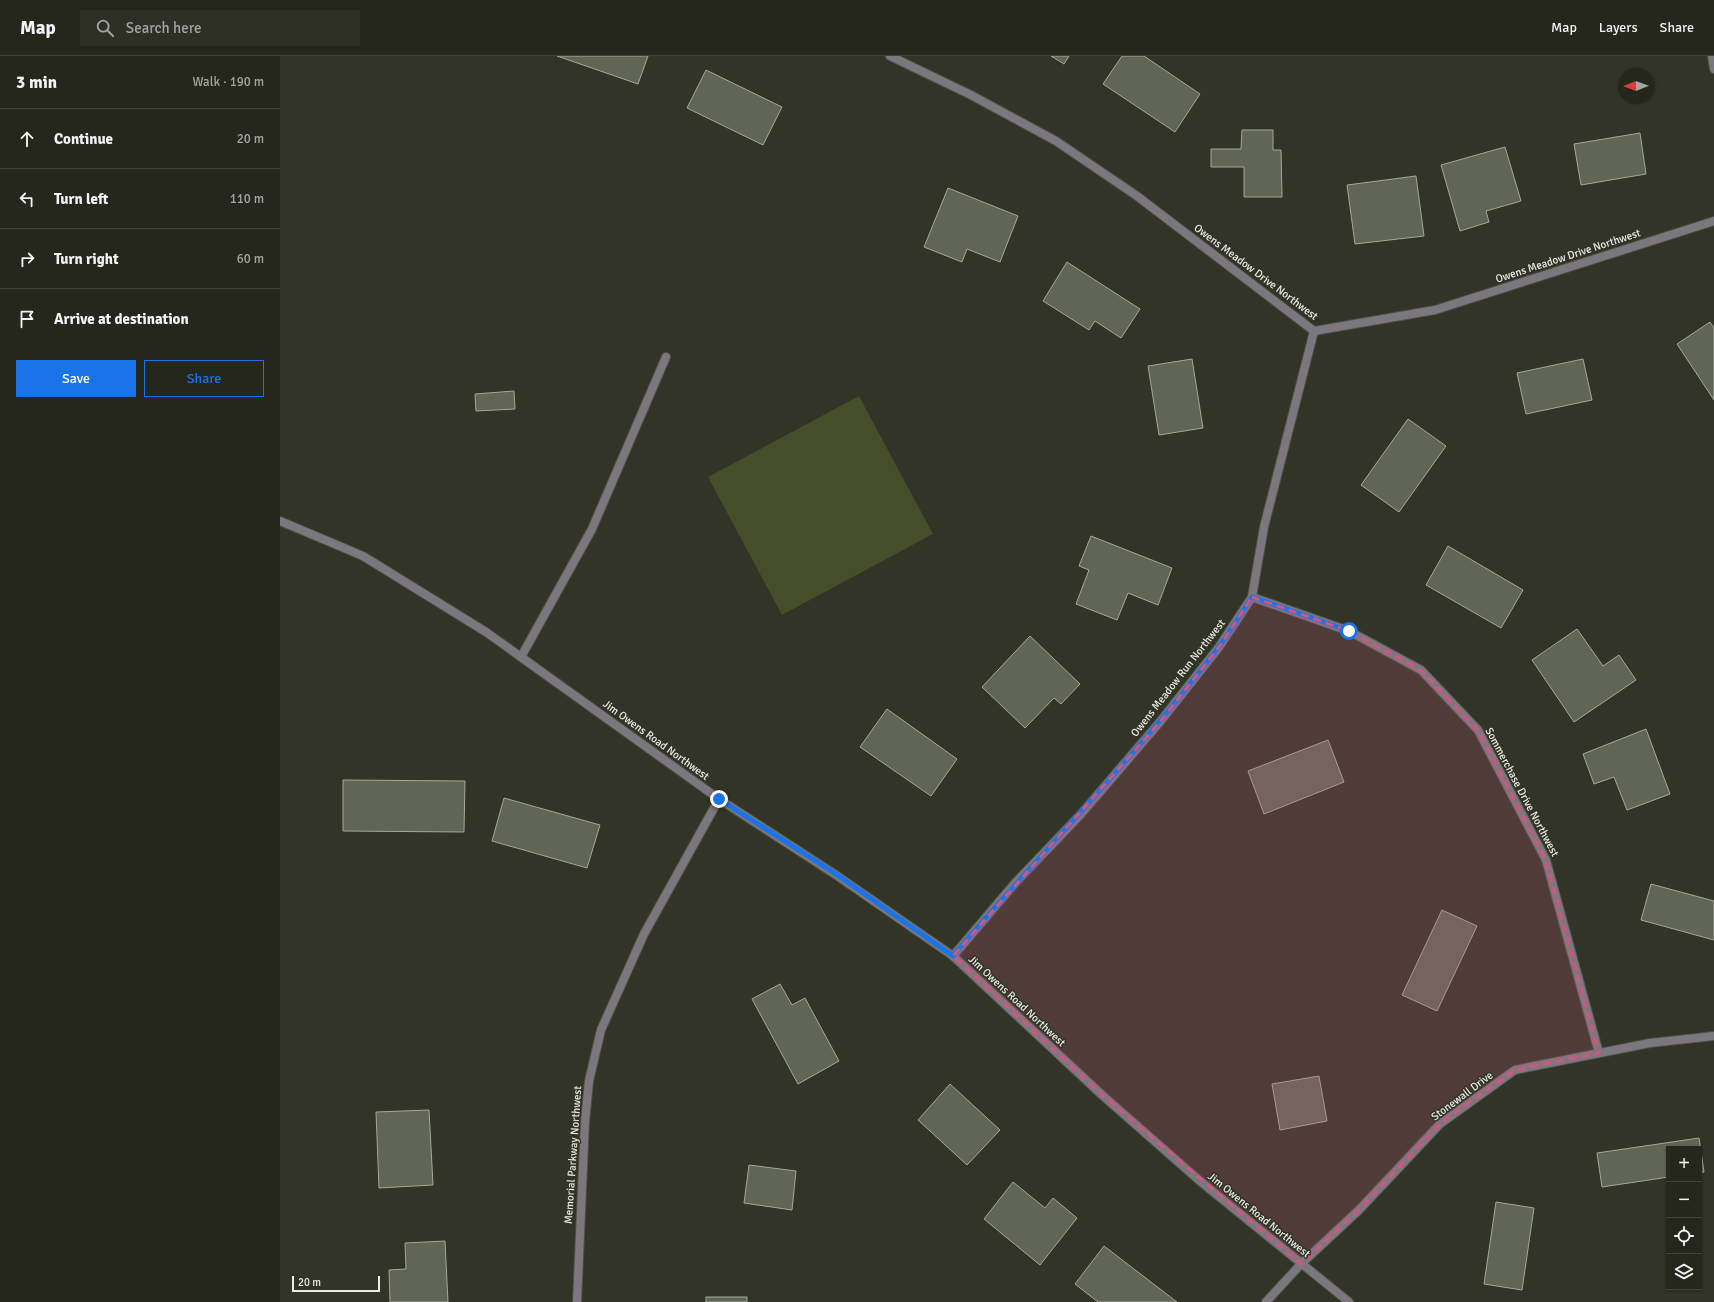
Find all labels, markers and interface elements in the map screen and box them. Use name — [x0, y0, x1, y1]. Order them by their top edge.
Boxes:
search box — [80, 10, 360, 46]
text: Map — [20, 16, 56, 40]
icon: search — [94, 17, 116, 39]
text: Search here — [126, 19, 201, 37]
text: Map — [1551, 19, 1577, 36]
text: Layers — [1599, 19, 1638, 36]
text: Share — [1660, 19, 1694, 36]
north arrow — [1618, 68, 1654, 104]
text: 3 min — [16, 72, 57, 93]
text: Walk · 190 m — [193, 74, 264, 90]
icon: ahead — [16, 128, 38, 150]
text: Continue — [54, 130, 113, 148]
text: 20 m — [237, 131, 264, 147]
icon: left — [16, 188, 38, 210]
text: Turn left — [54, 190, 108, 208]
text: 110 m — [230, 191, 264, 207]
street label: Owens Meadow Drive Northwest — [1192, 221, 1321, 323]
street label: Owens Meadow Drive Northwest — [1494, 226, 1642, 286]
icon: right — [16, 248, 38, 270]
text: Turn right — [54, 250, 119, 268]
text: 60 m — [237, 251, 264, 267]
icon: arrive — [16, 308, 38, 330]
text: Arrive at destination — [54, 310, 189, 328]
button: Save — [16, 360, 136, 397]
button: Share — [144, 360, 264, 397]
street label: Owens Meadow Run Northwest — [1128, 617, 1228, 739]
route start — [1340, 622, 1358, 640]
street label: Jim Owens Road Northwest — [600, 697, 712, 783]
street label: Sommerchase Drive Northwest — [1482, 725, 1562, 859]
route end — [710, 790, 728, 808]
street label: Jim Owens Road Northwest — [966, 953, 1068, 1049]
street label: Stonewall Drive — [1429, 1069, 1495, 1123]
street label: Memorial Parkway Northwest — [562, 1085, 584, 1224]
map controls — [1666, 1146, 1702, 1290]
button: + — [1666, 1146, 1702, 1182]
street label: Jim Owens Road Northwest — [1205, 1170, 1313, 1260]
button: − — [1666, 1182, 1702, 1218]
button: locate — [1666, 1218, 1702, 1254]
button: layers — [1666, 1254, 1702, 1290]
scale bar — [292, 1274, 380, 1293]
text: 20 m — [298, 1276, 321, 1289]

